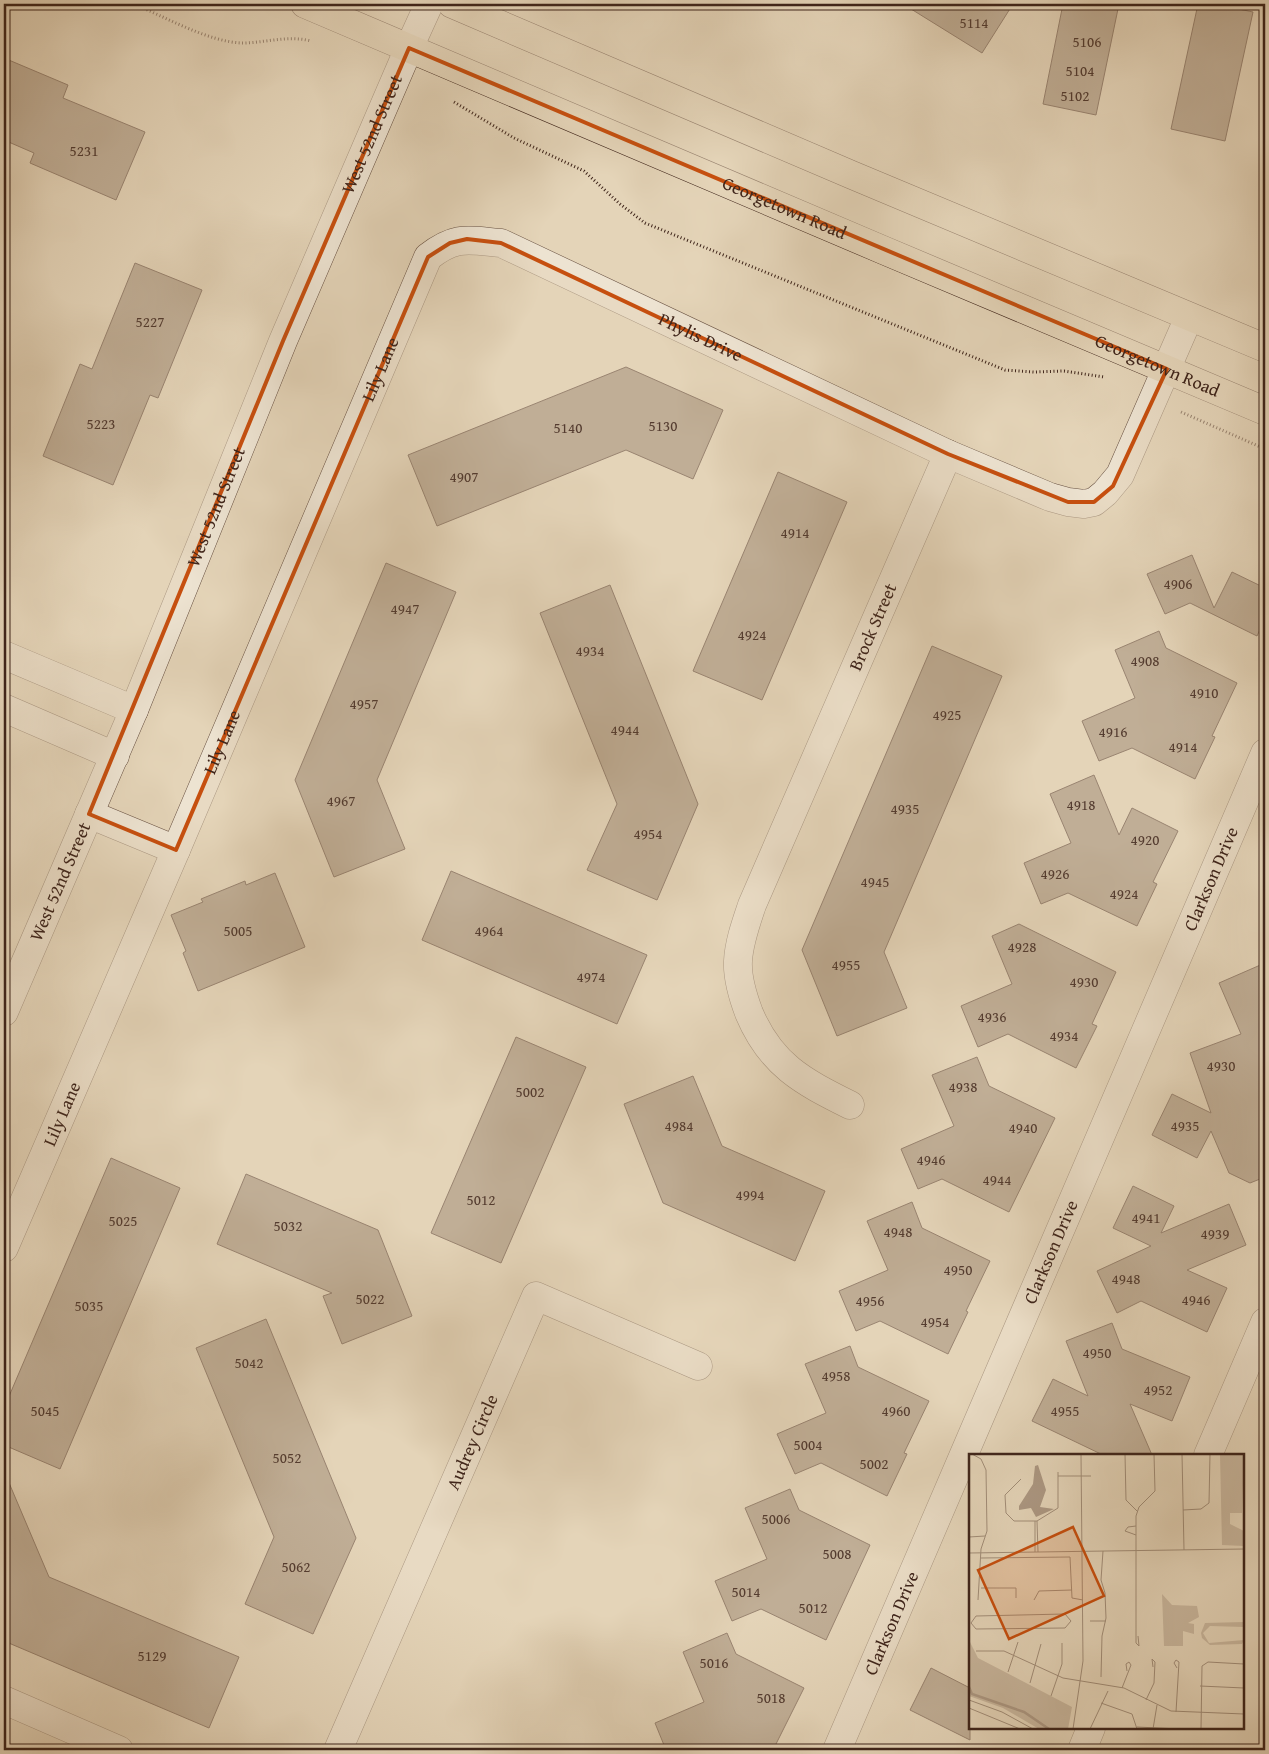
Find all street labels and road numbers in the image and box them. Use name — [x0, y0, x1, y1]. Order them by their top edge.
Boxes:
street label: West 52nd Street — [334, 70, 409, 198]
street label: Georgetown Road — [718, 169, 851, 246]
street label: Phylis Drive — [654, 305, 748, 368]
street label: Georgetown Road — [1091, 327, 1224, 404]
street label: Lily Lane — [354, 333, 406, 405]
street label: West 52nd Street — [179, 442, 252, 571]
street label: Brock Street — [841, 578, 904, 675]
street label: Lily Lane — [196, 705, 247, 778]
street label: West 52nd Street — [22, 817, 97, 945]
street label: Clarkson Drive — [1176, 822, 1245, 935]
street label: Lily Lane — [36, 1077, 87, 1150]
street label: Clarkson Drive — [1016, 1196, 1085, 1308]
street label: Audrey Circle — [439, 1390, 505, 1494]
street label: Clarkson Drive — [857, 1567, 925, 1679]

